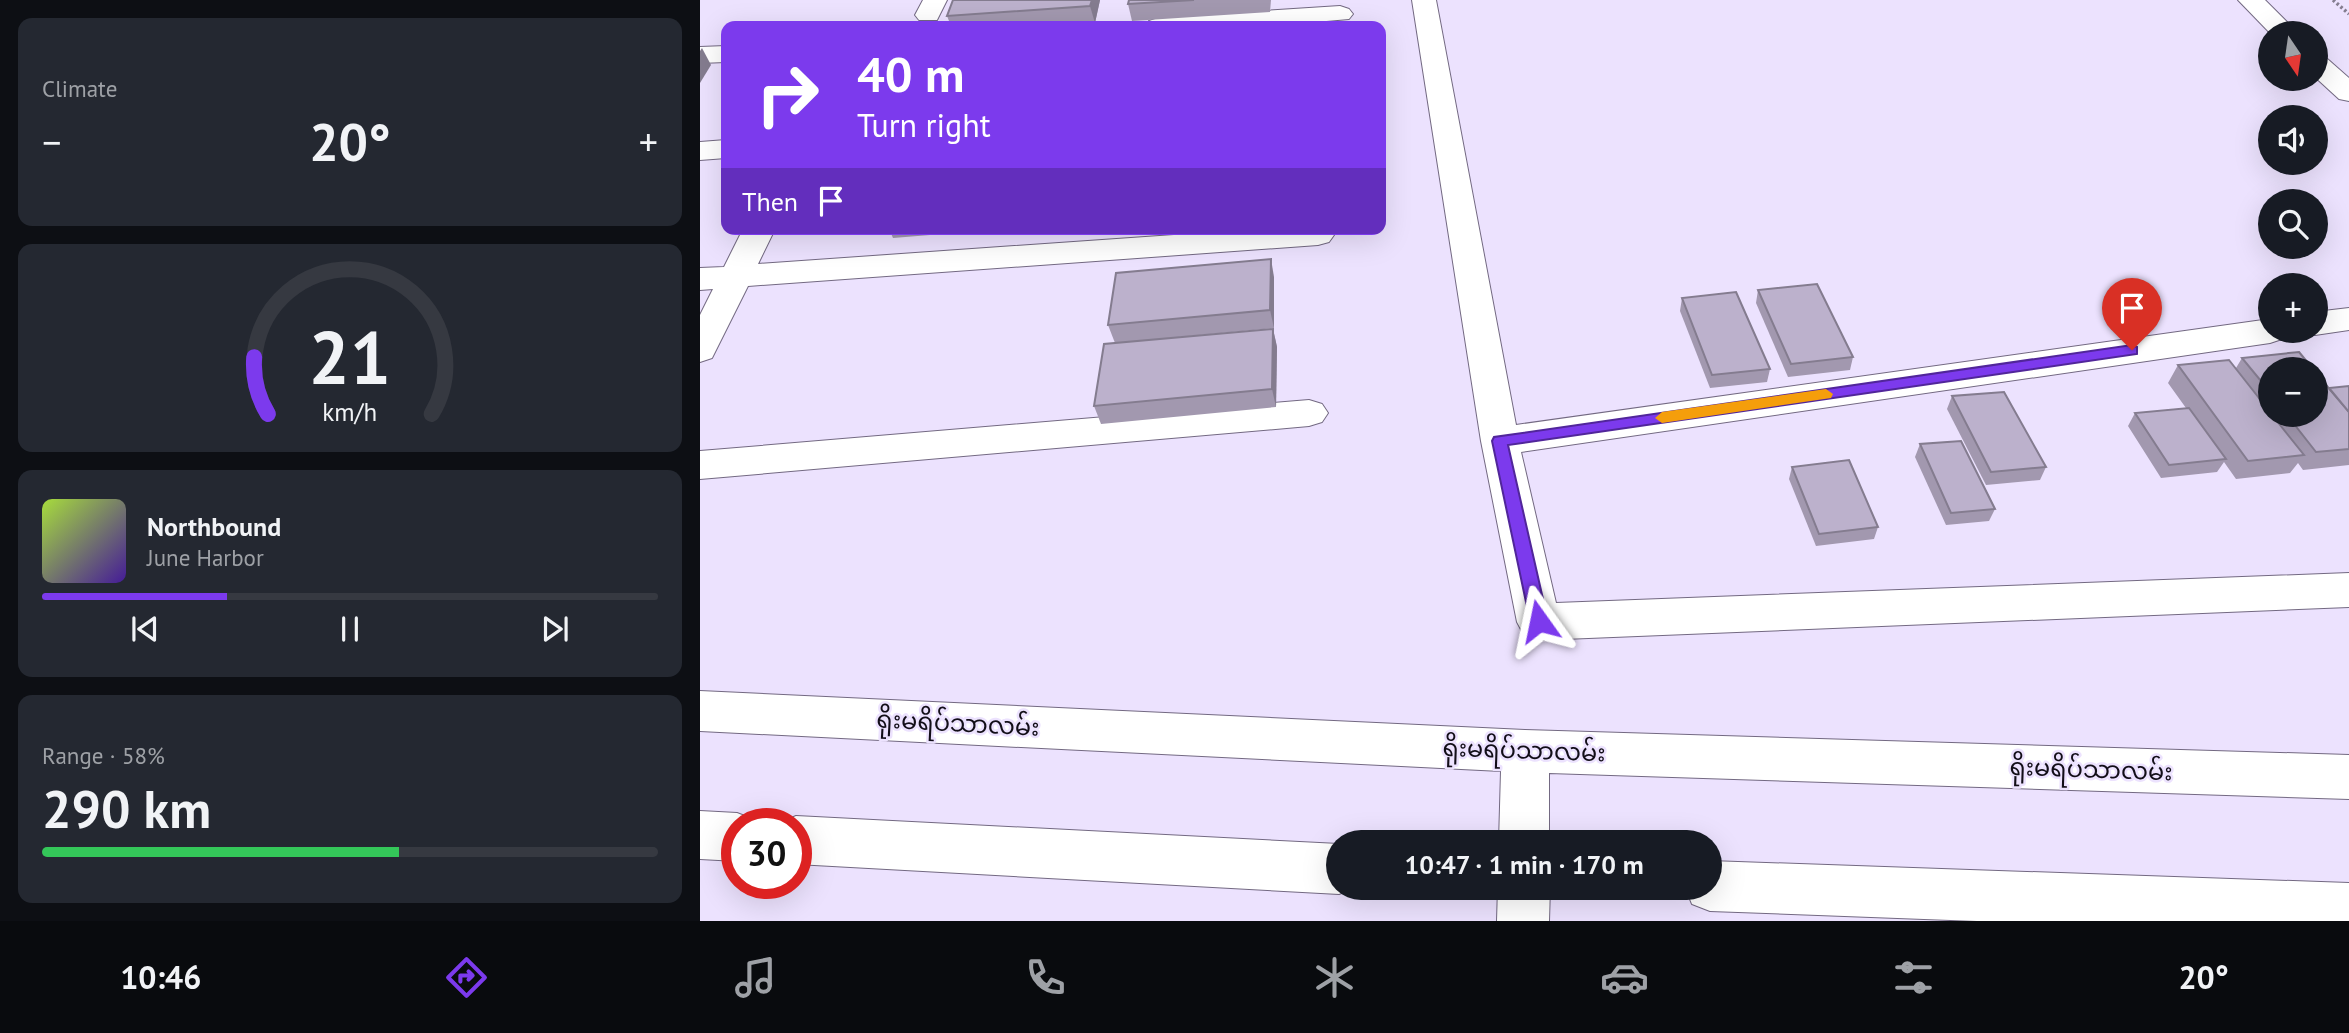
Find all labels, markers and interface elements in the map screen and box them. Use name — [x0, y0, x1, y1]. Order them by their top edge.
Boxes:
north arrow — [2258, 21, 2328, 91]
map controls — [2258, 21, 2328, 427]
text: 40 m — [857, 42, 964, 106]
icon: right — [742, 49, 833, 140]
text: Climate — [42, 74, 117, 103]
text: Turn right — [857, 104, 991, 146]
button: sound — [2258, 105, 2328, 175]
text: 20° — [309, 108, 391, 175]
text: − — [42, 117, 61, 166]
text: + — [639, 117, 658, 166]
icon: arrive — [812, 182, 850, 220]
text: Then — [742, 185, 798, 218]
button: search — [2258, 189, 2328, 259]
button: + — [2258, 273, 2328, 343]
pin — [2102, 278, 2162, 350]
icon: arrive — [2113, 289, 2151, 327]
text: 21 — [309, 310, 391, 404]
button: − — [2258, 357, 2328, 427]
text: km/h — [323, 395, 377, 427]
text: Northbound — [147, 510, 281, 543]
text: June Harbor — [147, 543, 264, 572]
position arrow — [1502, 584, 1576, 658]
icon: previous — [126, 610, 164, 648]
icon: pause — [331, 610, 369, 648]
icon: next — [536, 610, 574, 648]
street label: ရိုးမရိပ်သာလမ်း — [876, 703, 1040, 747]
street label: ရိုးမရိပ်သာလမ်း — [1442, 732, 1606, 772]
text: Range · 58% — [42, 741, 165, 770]
street label: ရိုးမရိပ်သာလမ်း — [2009, 751, 2173, 791]
text: 290 km — [42, 775, 211, 842]
speed limit sign: 30 — [721, 808, 812, 899]
text: 10:47 · 1 min · 170 m — [1404, 848, 1644, 881]
icon: directions — [442, 953, 491, 1002]
icon: music — [731, 953, 780, 1002]
icon: phone — [1021, 953, 1070, 1002]
icon: climate — [1310, 953, 1359, 1002]
icon: car — [1600, 953, 1649, 1002]
icon: filters — [1889, 953, 1938, 1002]
text: 10:46 — [120, 956, 201, 998]
text: 20° — [2178, 956, 2229, 998]

